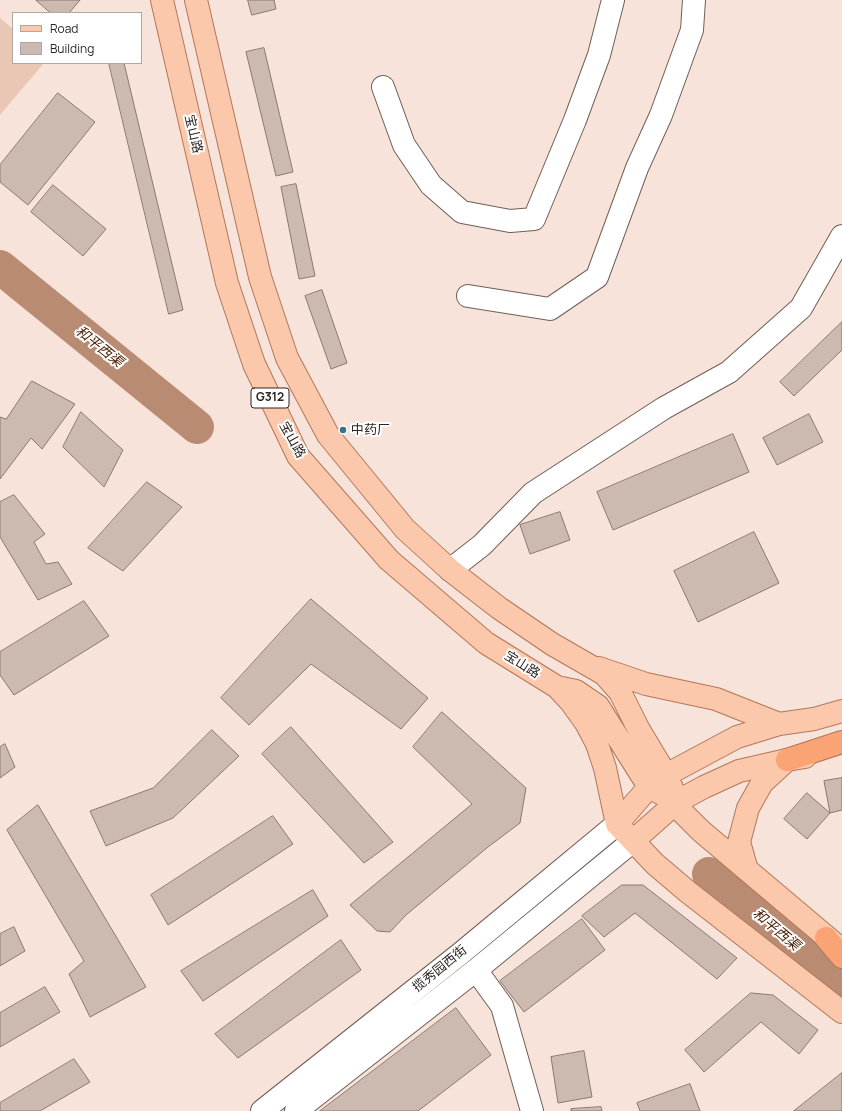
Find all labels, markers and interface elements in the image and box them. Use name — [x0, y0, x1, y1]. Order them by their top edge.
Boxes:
legend — [12, 12, 142, 64]
text: Road — [50, 20, 78, 37]
text: Building — [50, 40, 94, 57]
street label: 宝山路 — [181, 113, 205, 155]
water label: 和平西渠 — [72, 323, 126, 371]
road number: G312 — [251, 388, 289, 408]
street label: 宝山路 — [276, 419, 308, 461]
place label: 中药厂 — [351, 422, 390, 438]
marker: 中药厂 — [338, 425, 348, 435]
street label: 宝山路 — [501, 648, 543, 682]
water label: 和平西渠 — [749, 906, 803, 954]
street label: 揽秀园西街 — [410, 942, 470, 996]

